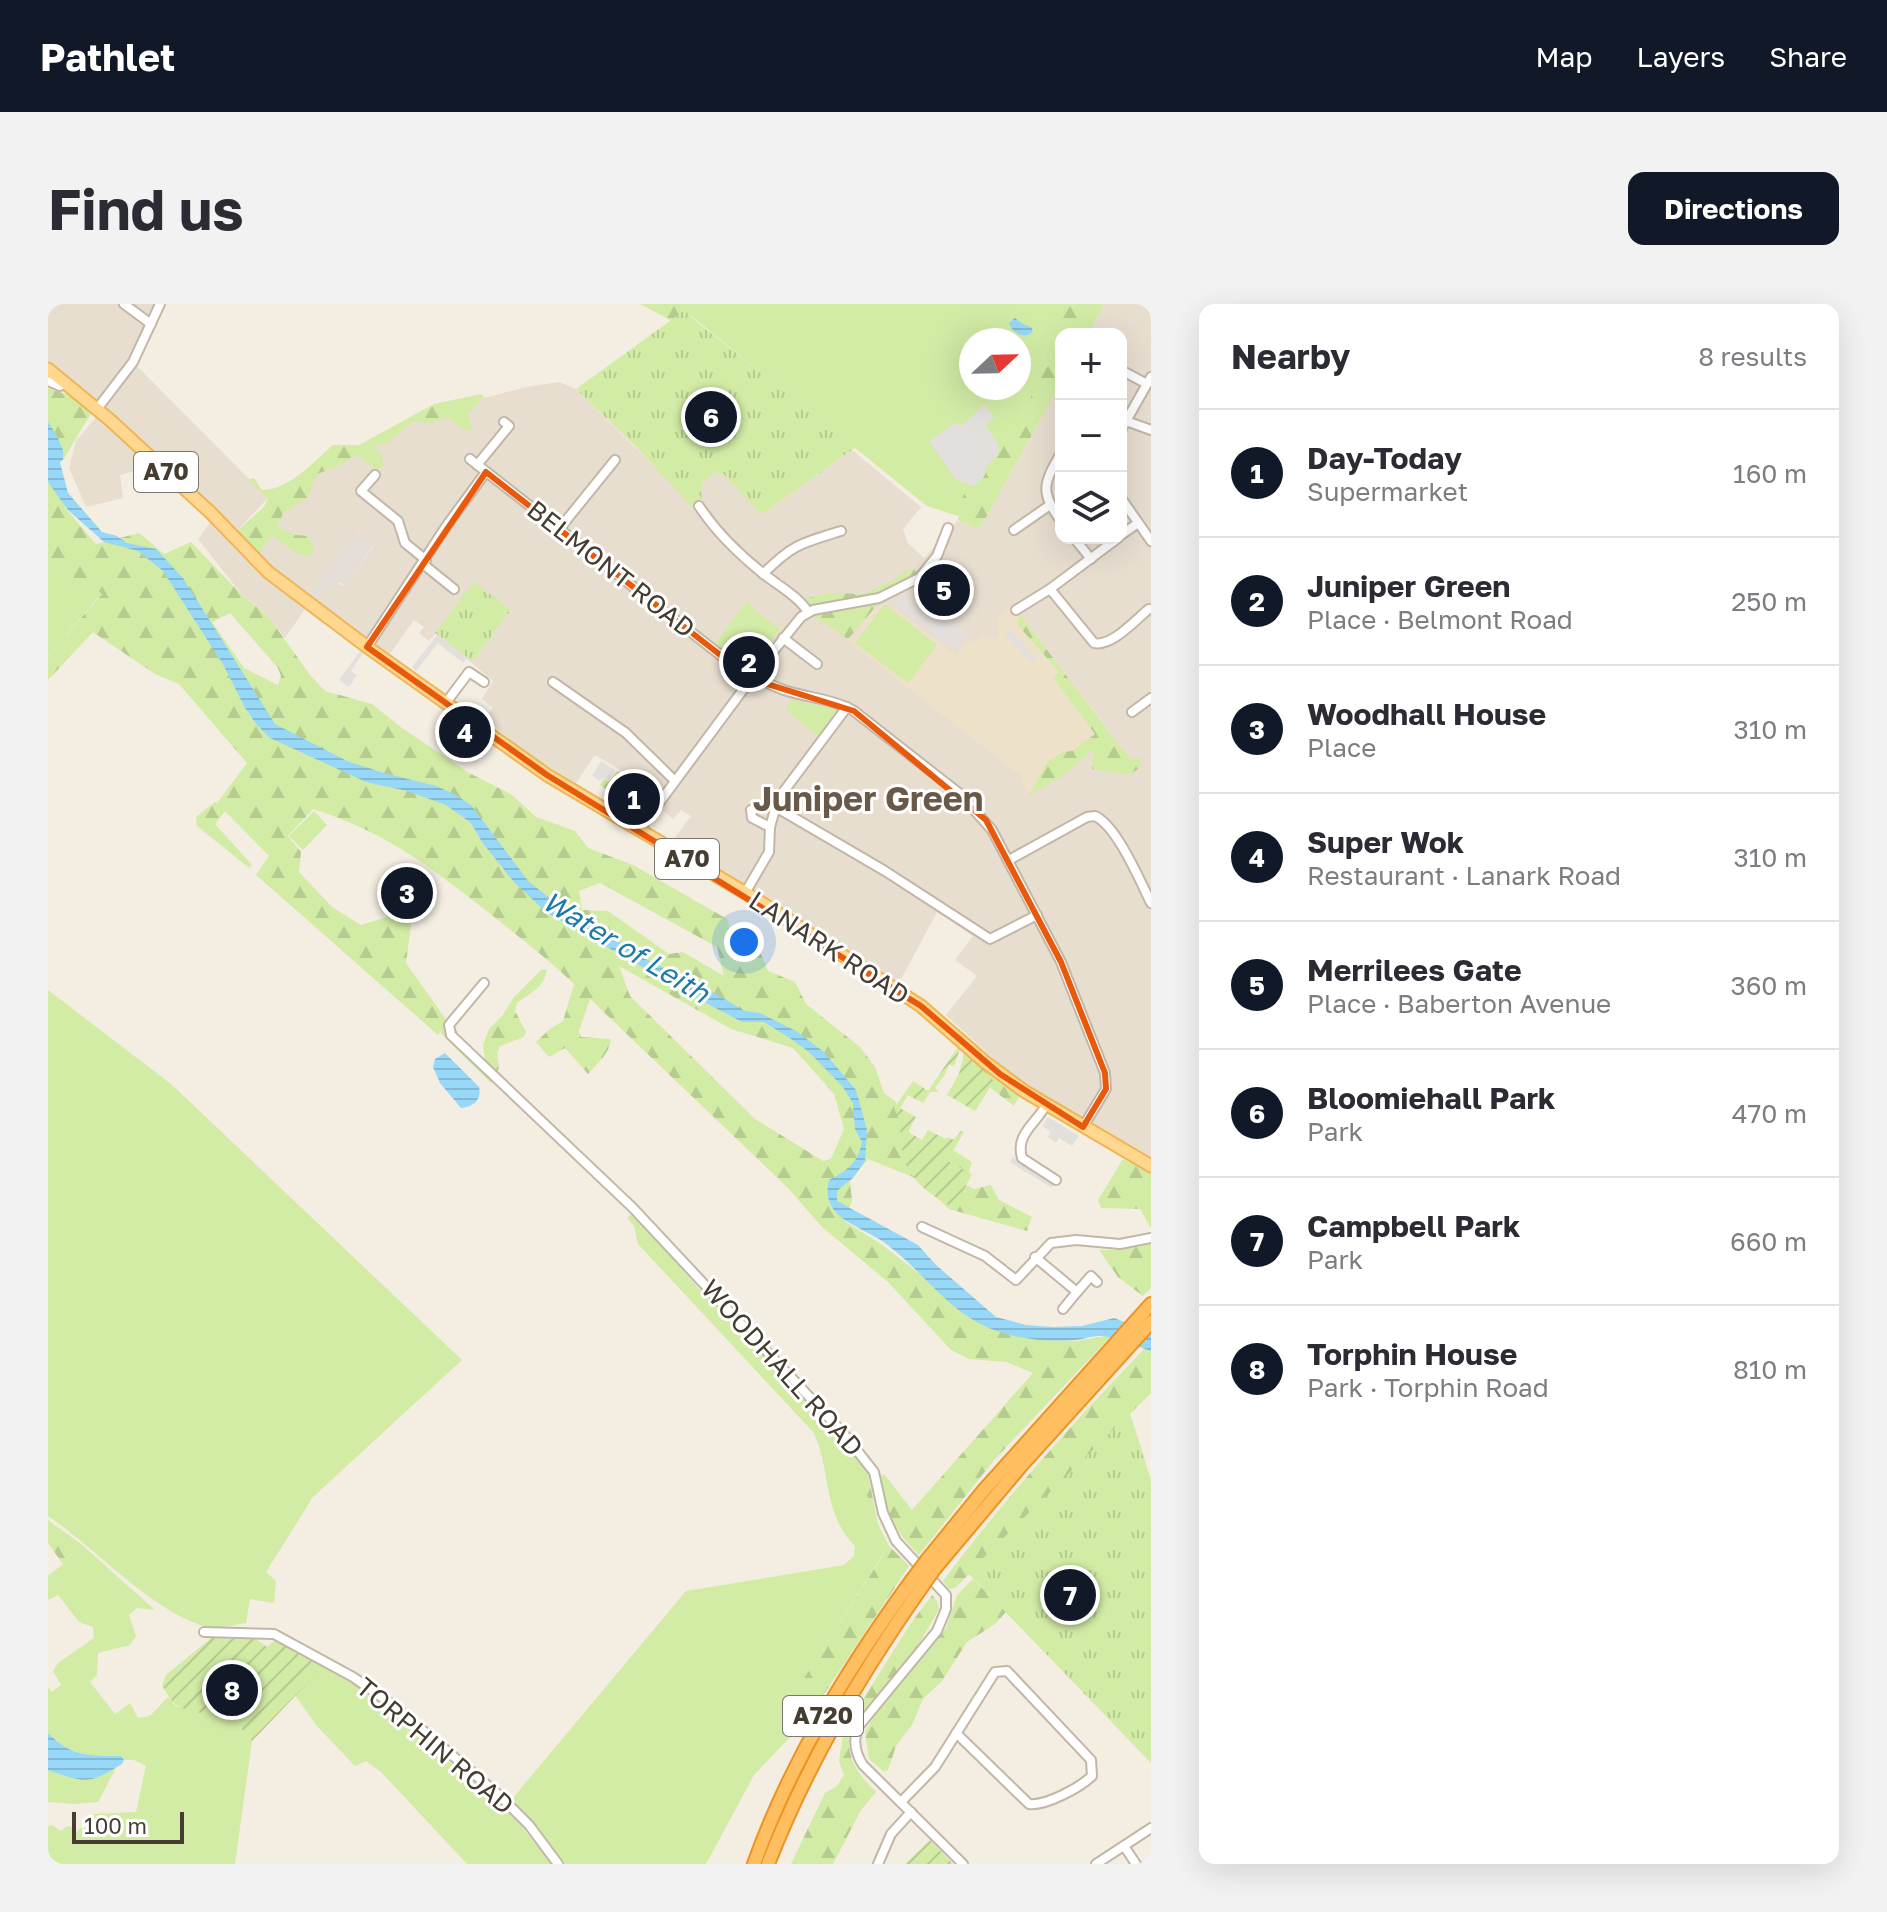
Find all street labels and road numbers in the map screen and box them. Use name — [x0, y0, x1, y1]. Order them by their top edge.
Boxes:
road number: A70 — [134, 452, 198, 492]
street label: BELMONT ROAD — [521, 494, 701, 644]
road number: A70 — [655, 839, 719, 879]
street label: LANARK ROAD — [744, 884, 915, 1011]
street label: WOODHALL ROAD — [695, 1273, 870, 1462]
street label: TORPHIN ROAD — [350, 1671, 520, 1820]
road number: A720 — [783, 1696, 863, 1736]

